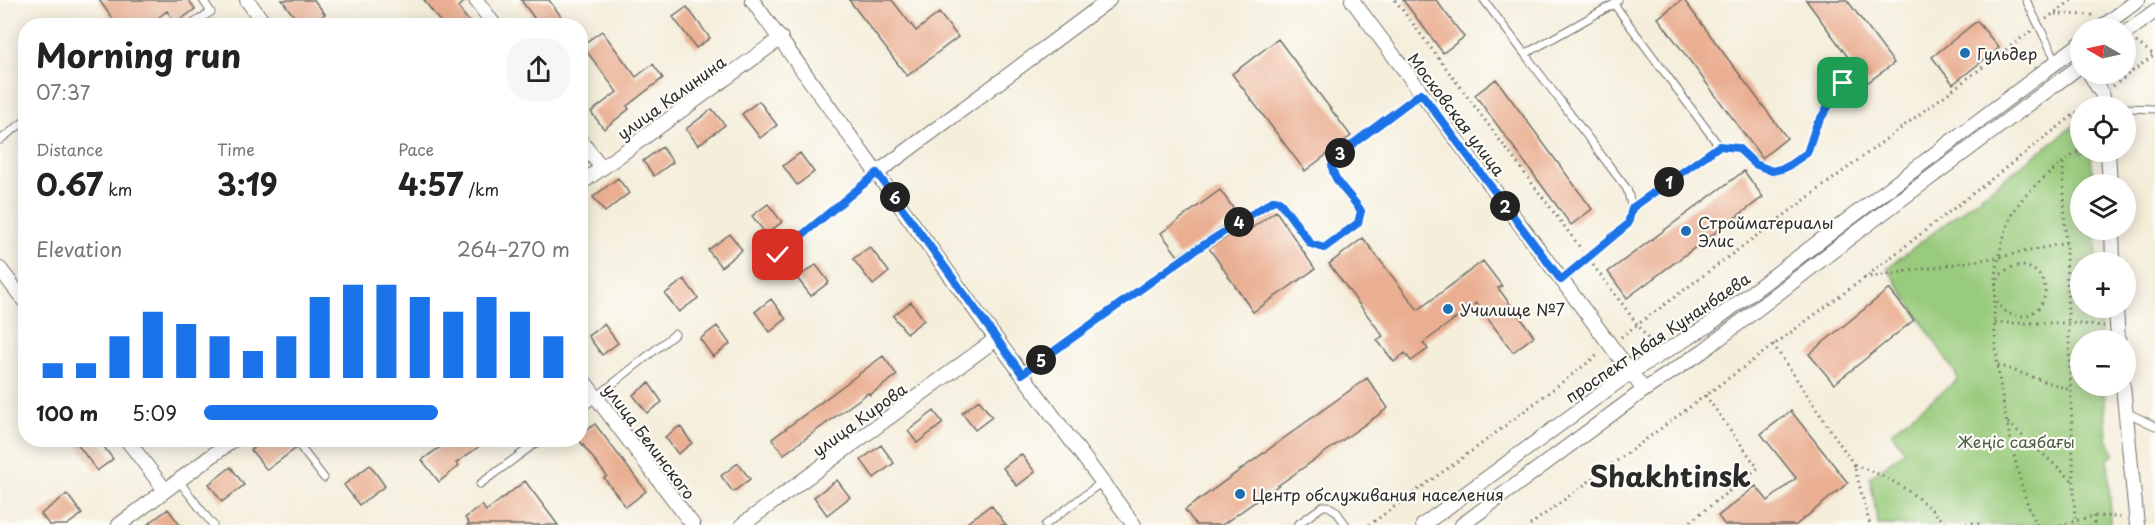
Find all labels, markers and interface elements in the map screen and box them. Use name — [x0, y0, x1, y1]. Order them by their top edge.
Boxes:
north arrow — [2070, 18, 2136, 84]
map controls — [2070, 18, 2136, 396]
text: Morning run — [36, 29, 241, 79]
button: share — [507, 38, 570, 101]
place label: Гульдер — [1977, 41, 2038, 65]
marker: Гульдер — [1958, 46, 1972, 60]
street label: Московская улица — [1403, 47, 1511, 181]
street label: улица Калинина — [612, 49, 730, 145]
pin — [1817, 57, 1868, 108]
icon: arrive — [1826, 66, 1859, 99]
text: 07:37 — [36, 77, 90, 107]
button: locate — [2070, 96, 2136, 162]
text: Distance — [36, 137, 103, 161]
text: Time — [217, 137, 255, 161]
text: Pace — [398, 137, 434, 161]
pin: 3 — [1325, 138, 1355, 168]
text: 3 — [1335, 141, 1345, 165]
text: 0.67 — [36, 161, 103, 206]
text: 3:19 — [217, 161, 278, 206]
text: 4:57 — [398, 161, 463, 206]
pin: 1 — [1654, 167, 1684, 197]
text: 1 — [1665, 170, 1673, 194]
button: layers — [2070, 174, 2136, 240]
text: km — [103, 177, 132, 201]
text: /km — [463, 177, 499, 201]
pin: 6 — [880, 182, 910, 212]
text: 6 — [889, 185, 901, 209]
pin: 2 — [1490, 191, 1520, 221]
text: 2 — [1499, 194, 1511, 218]
pin: 4 — [1224, 207, 1254, 237]
text: 4 — [1234, 210, 1244, 234]
place label: Стройматериалы Элис — [1698, 210, 1833, 252]
marker: Стройматериалы Элис — [1679, 224, 1693, 238]
pin — [752, 229, 803, 280]
text: Elevation — [36, 234, 122, 264]
text: 264–270 m — [457, 234, 570, 264]
icon: check — [761, 238, 794, 271]
button: + — [2070, 252, 2136, 318]
street label: проспект Абая Кунанбаева — [1560, 266, 1754, 408]
place label: Училище №7 — [1460, 297, 1565, 321]
marker: Училище №7 — [1441, 302, 1455, 316]
button: − — [2070, 330, 2136, 396]
pin: 5 — [1026, 345, 1056, 375]
text: 5 — [1036, 348, 1046, 372]
street label: улица Кирова — [807, 377, 911, 461]
street label: улица Белинского — [598, 378, 702, 504]
text: 100 m — [36, 398, 98, 428]
text: 5:09 — [132, 398, 177, 428]
park label: Жеңіс саябағы — [1957, 429, 2075, 453]
district label: Shakhtinsk — [1589, 454, 1751, 497]
place label: Центр обслуживания населения — [1252, 482, 1504, 506]
marker: Центр обслуживания населения — [1233, 487, 1247, 501]

